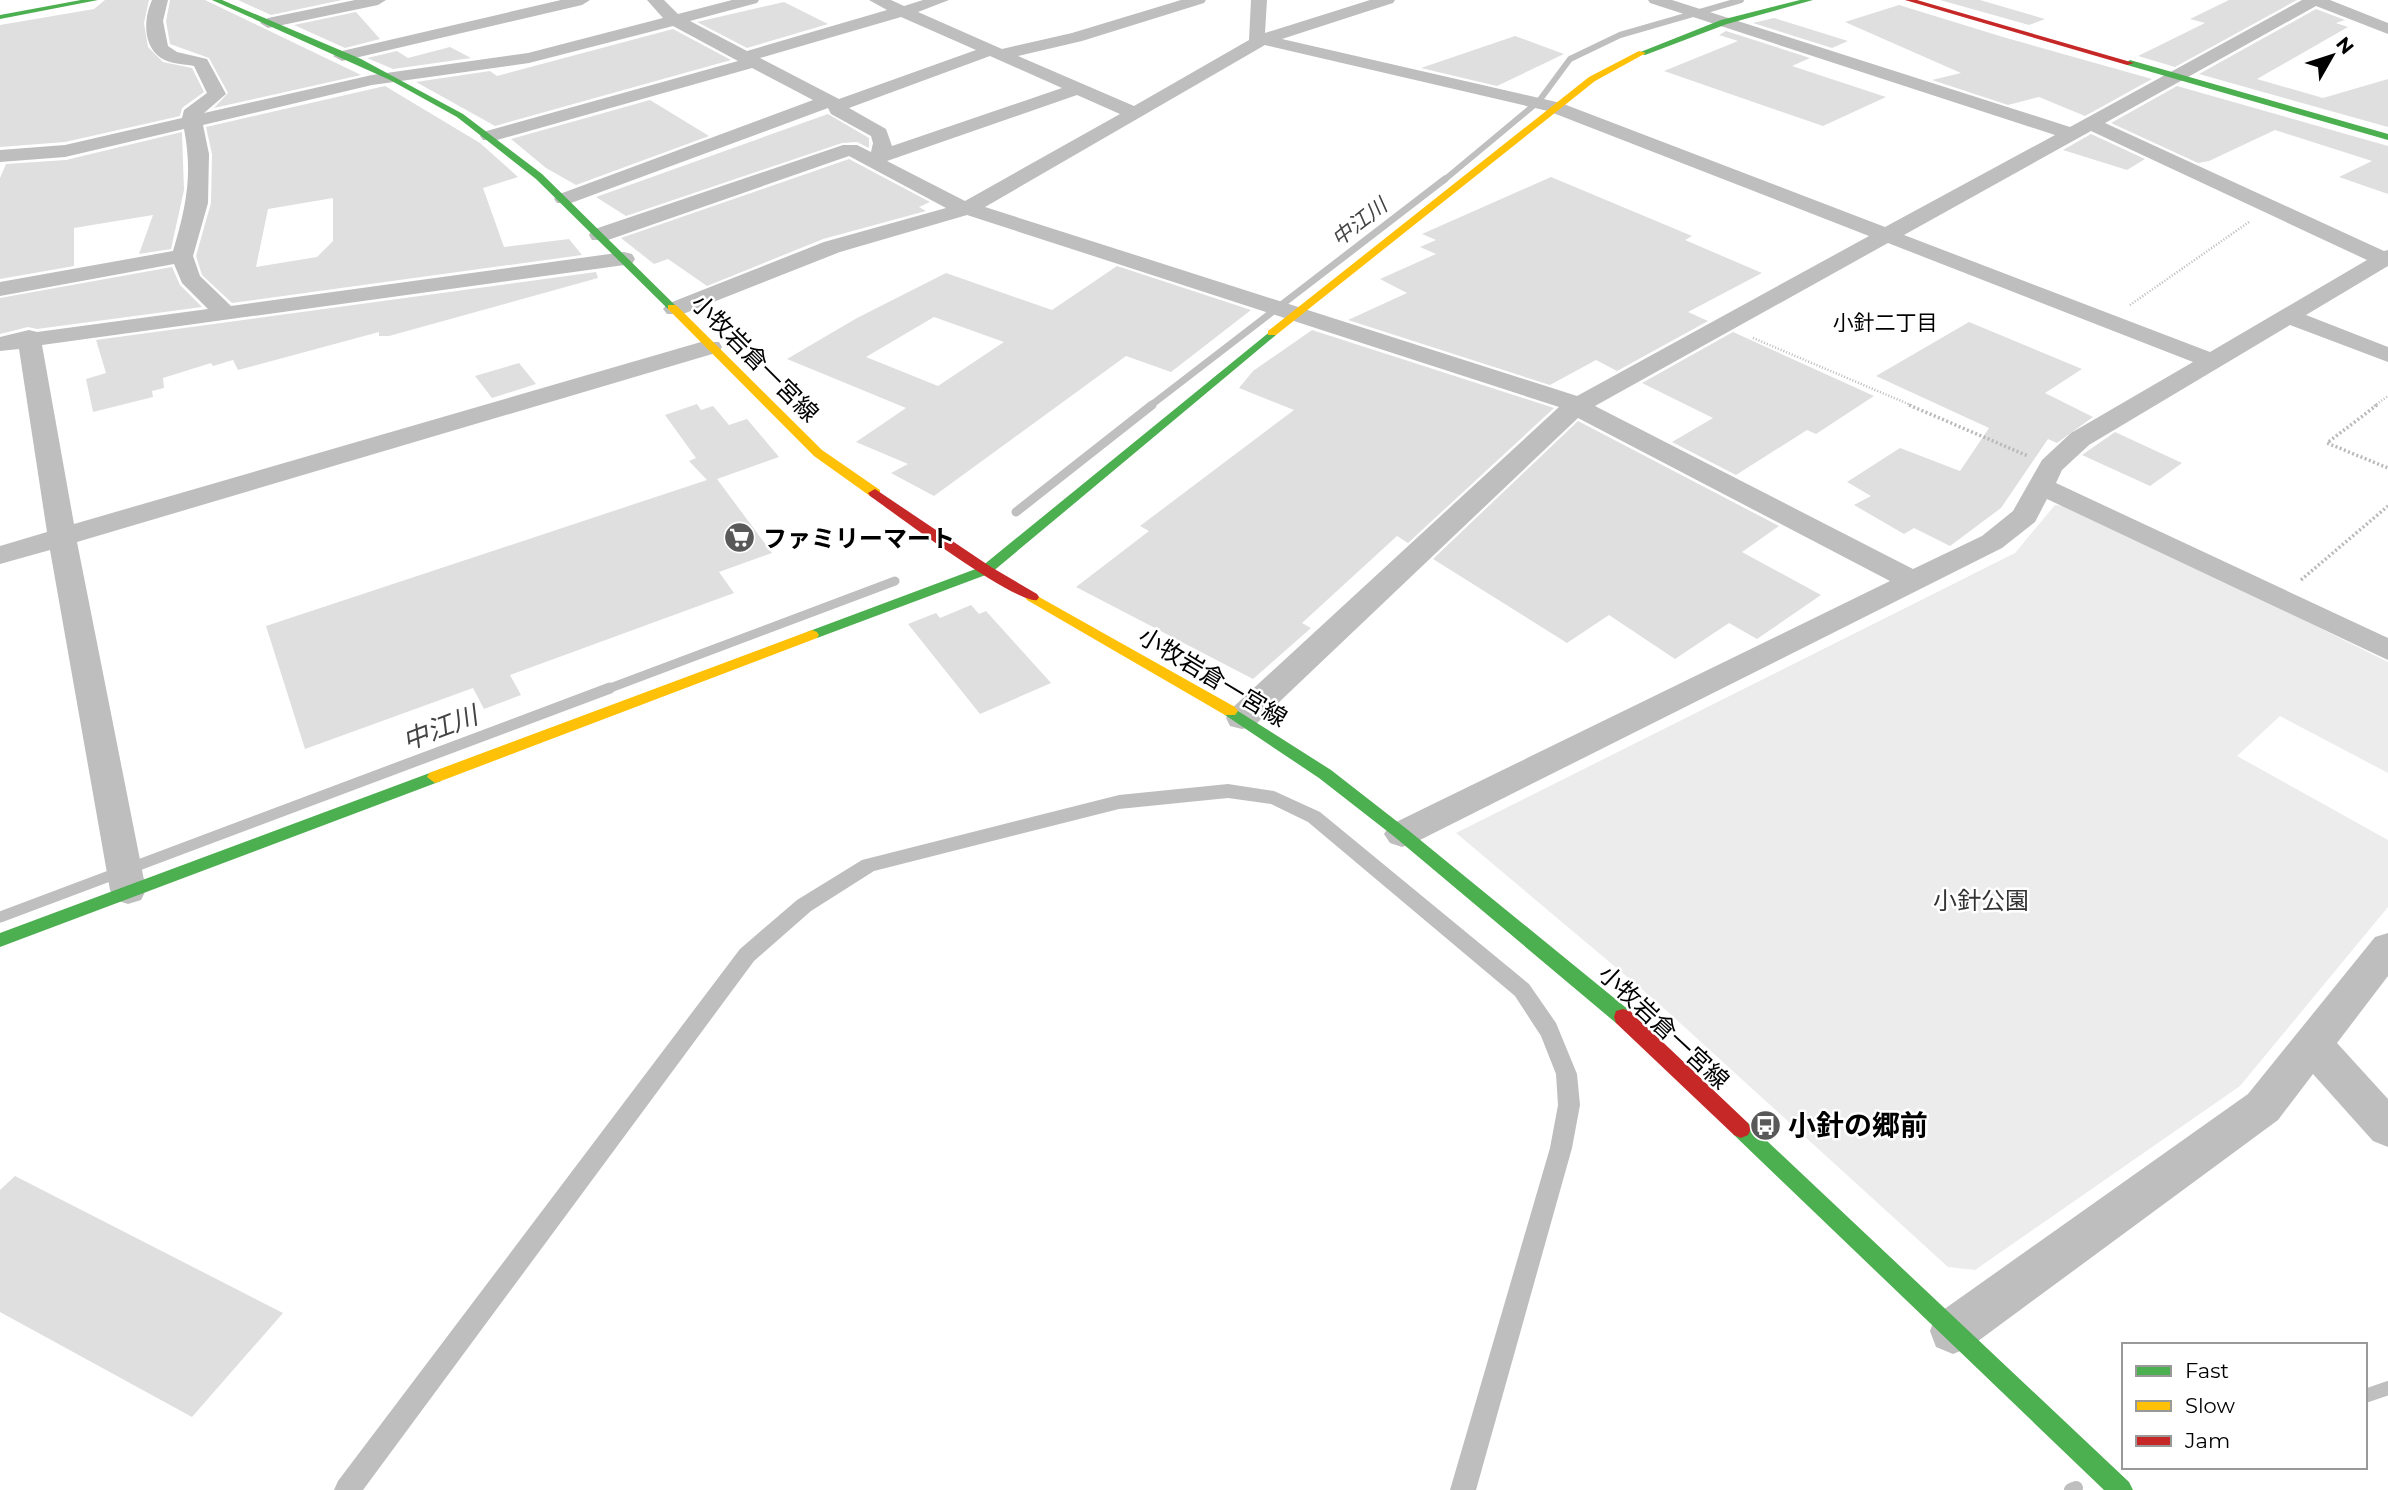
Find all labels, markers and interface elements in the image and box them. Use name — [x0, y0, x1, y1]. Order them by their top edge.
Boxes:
north arrow — [2297, 21, 2367, 91]
text: N — [2331, 32, 2359, 59]
water label: 中江川 — [1326, 192, 1393, 251]
street label: 小牧岩倉一宮線 — [685, 288, 825, 428]
district label: 小針二丁目 — [1833, 310, 1938, 335]
supermarket icon: ファミリーマート — [723, 521, 757, 555]
place label: ファミリーマート — [763, 524, 955, 553]
street label: 小牧岩倉一宮線 — [1134, 621, 1292, 733]
water label: 中江川 — [398, 698, 485, 757]
park label: 小針公園 — [1933, 886, 2029, 915]
street label: 小牧岩倉一宮線 — [1593, 959, 1735, 1095]
bus stop icon: 小針の郷前 — [1748, 1108, 1782, 1142]
place label: 小針の郷前 — [1788, 1108, 1928, 1142]
legend — [2122, 1343, 2367, 1469]
text: Fast — [2185, 1358, 2229, 1383]
text: Slow — [2185, 1393, 2235, 1418]
text: Jam — [2184, 1428, 2230, 1453]

